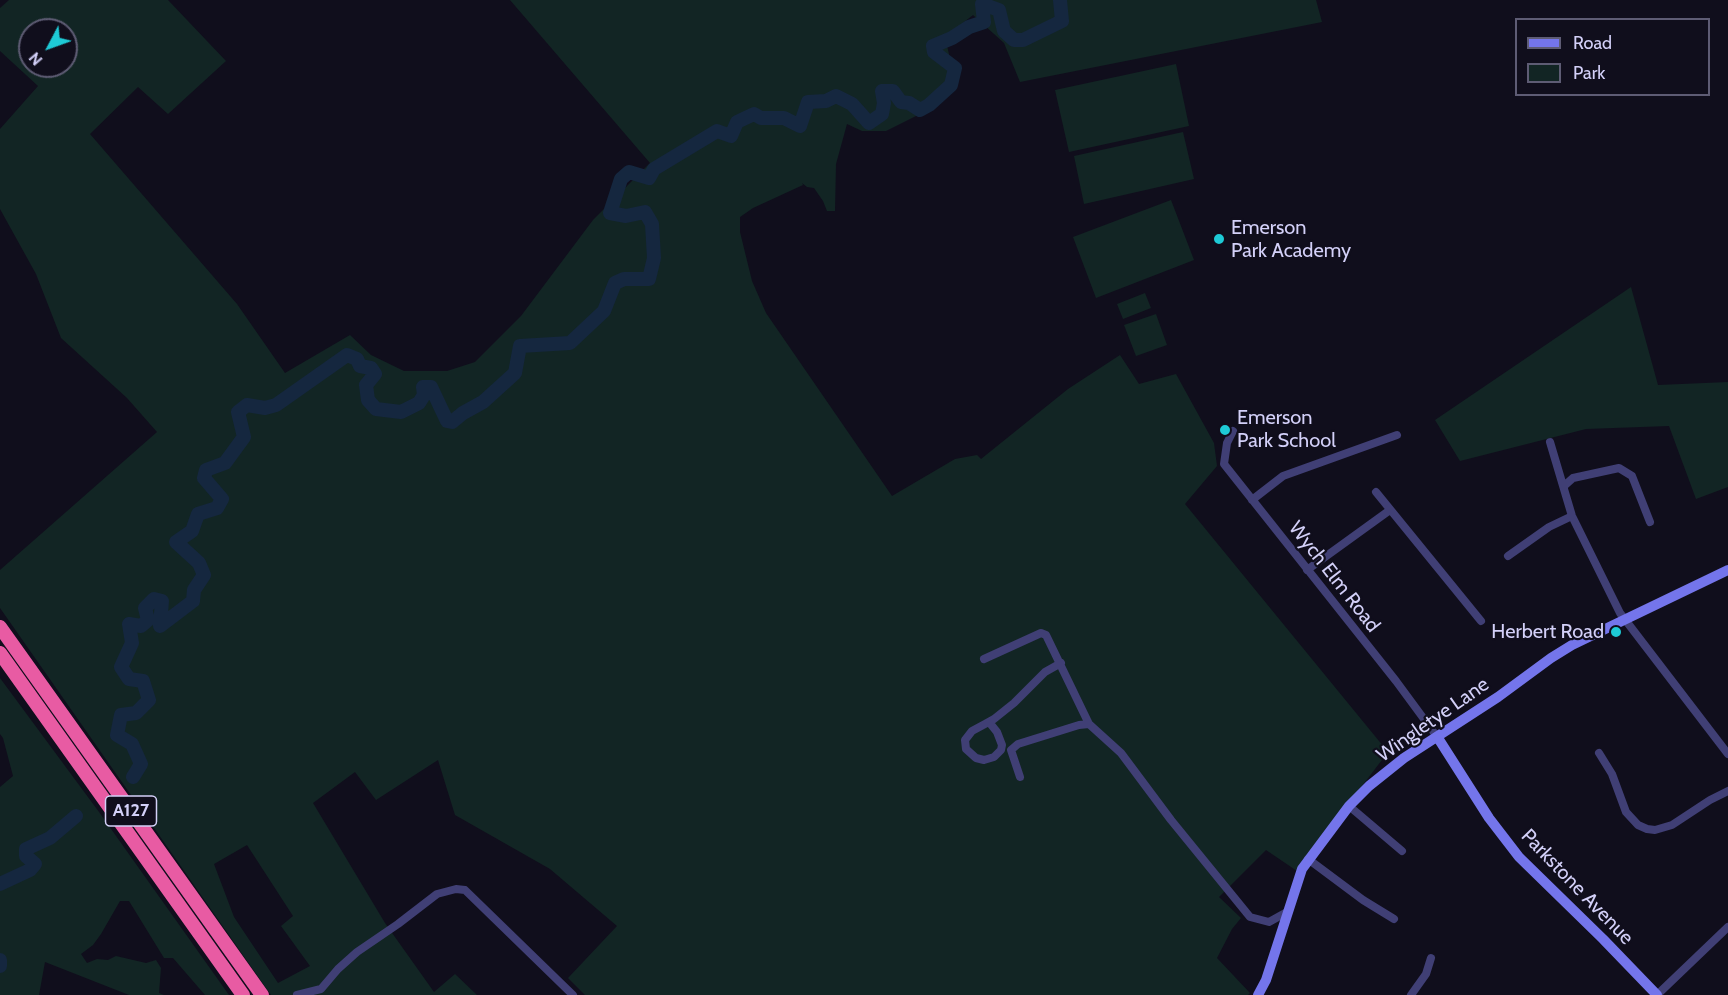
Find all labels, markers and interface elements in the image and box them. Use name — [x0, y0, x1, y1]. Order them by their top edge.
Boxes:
north arrow — [18, 18, 78, 78]
legend — [1515, 18, 1710, 96]
text: Road — [1573, 32, 1612, 54]
text: N — [25, 48, 46, 69]
text: Park — [1573, 62, 1605, 84]
place label: Emerson Park Academy — [1231, 216, 1351, 263]
marker: Emerson Park Academy — [1212, 232, 1226, 246]
place label: Emerson Park School — [1237, 406, 1336, 453]
marker: Emerson Park School — [1218, 423, 1232, 437]
street label: Wych Elm Road — [1283, 517, 1385, 637]
place label: Herbert Road — [1491, 620, 1604, 644]
marker: Herbert Road — [1609, 625, 1623, 639]
street label: Wingletye Lane — [1372, 672, 1494, 768]
road number: A127 — [106, 796, 156, 826]
street label: Parkstone Avenue — [1516, 824, 1638, 950]

